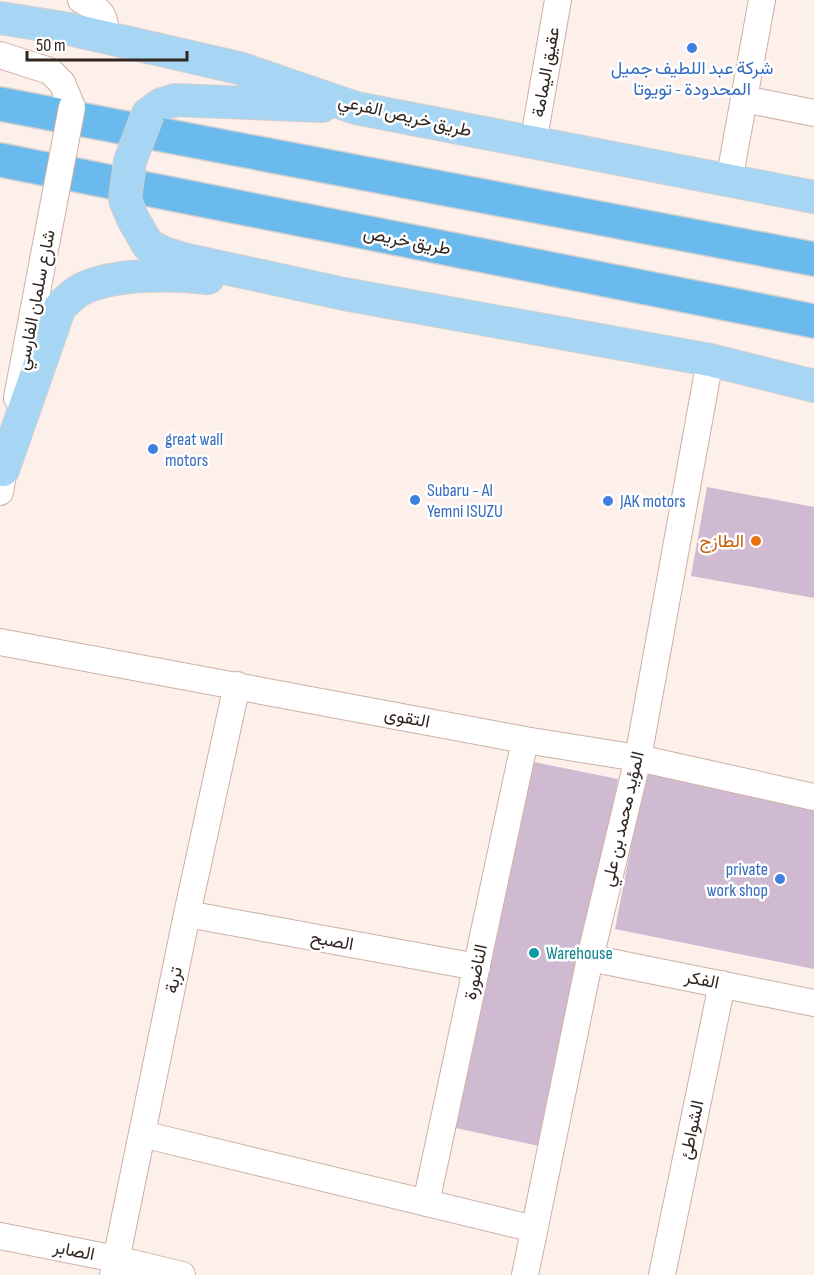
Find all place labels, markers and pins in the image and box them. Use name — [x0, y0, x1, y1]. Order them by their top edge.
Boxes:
marker: شركة عبد اللطيف جميل المحدودة - تويوتا — [685, 41, 699, 55]
place label: شركة عبد اللطيف جميل المحدودة - تويوتا — [611, 58, 773, 100]
place label: great wall motors — [165, 429, 223, 471]
marker: great wall motors — [146, 442, 160, 456]
place label: Subaru - Al Yemni ISUZU — [427, 480, 503, 522]
place label: JAK motors — [619, 491, 686, 512]
marker: Subaru - Al Yemni ISUZU — [408, 493, 422, 507]
marker: JAK motors — [601, 494, 615, 508]
place label: الطازج — [700, 531, 744, 553]
marker: الطازج — [749, 534, 763, 548]
place label: private work shop — [707, 859, 768, 901]
marker: private work shop — [773, 872, 787, 886]
place label: Warehouse — [546, 943, 613, 964]
marker: Warehouse — [527, 946, 541, 960]

